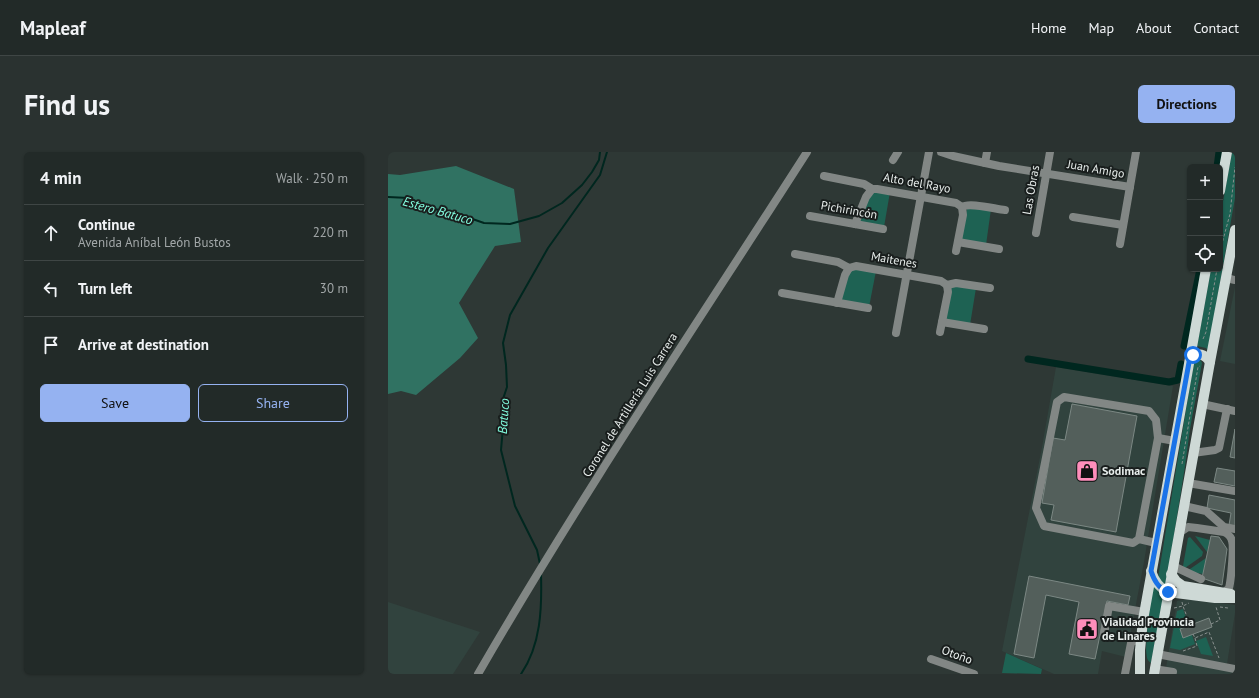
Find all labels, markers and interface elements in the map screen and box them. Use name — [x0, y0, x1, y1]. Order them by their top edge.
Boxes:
text: Mapleaf — [20, 16, 86, 40]
text: Home — [1031, 19, 1066, 37]
text: Map — [1088, 19, 1114, 37]
text: About — [1136, 19, 1172, 37]
text: Contact — [1194, 19, 1239, 37]
button: Directions — [1138, 85, 1235, 123]
text: Find us — [24, 86, 110, 123]
street label: Juan Amigo — [1065, 156, 1126, 181]
street label: Las Obras — [1019, 164, 1042, 216]
map controls — [1187, 164, 1223, 272]
button: + — [1187, 164, 1223, 200]
text: 4 min — [40, 167, 81, 189]
street label: Alto del Rayo — [882, 169, 952, 196]
text: Walk · 250 m — [276, 170, 348, 187]
water label: Estero Batuco — [401, 192, 475, 229]
street label: Pichirincón — [820, 197, 879, 222]
button: − — [1187, 200, 1223, 236]
text: Continue — [78, 215, 135, 234]
icon: ahead — [40, 222, 62, 244]
text: 220 m — [313, 224, 348, 241]
text: Avenida Aníbal León Bustos — [78, 234, 231, 251]
button: locate — [1187, 236, 1223, 272]
street label: Maitenes — [870, 248, 918, 271]
icon: left — [40, 278, 62, 300]
text: Turn left — [78, 279, 132, 298]
text: 30 m — [320, 280, 348, 297]
street label: Coronel de Artillería Luis Carrera — [579, 330, 680, 480]
icon: arrive — [40, 334, 62, 356]
text: Arrive at destination — [78, 335, 209, 354]
route start — [1184, 346, 1202, 364]
button: Save — [40, 384, 190, 422]
button: Share — [198, 384, 348, 422]
water label: Batuco — [494, 397, 513, 434]
shop icon: Sodimac — [1074, 458, 1100, 484]
place label: Sodimac — [1102, 463, 1145, 478]
route end — [1159, 583, 1177, 601]
place label: Vialidad Provincia de Linares — [1101, 614, 1194, 643]
public building icon: Vialidad Provincia de Linares — [1074, 616, 1100, 642]
street label: Otoño — [940, 642, 975, 667]

